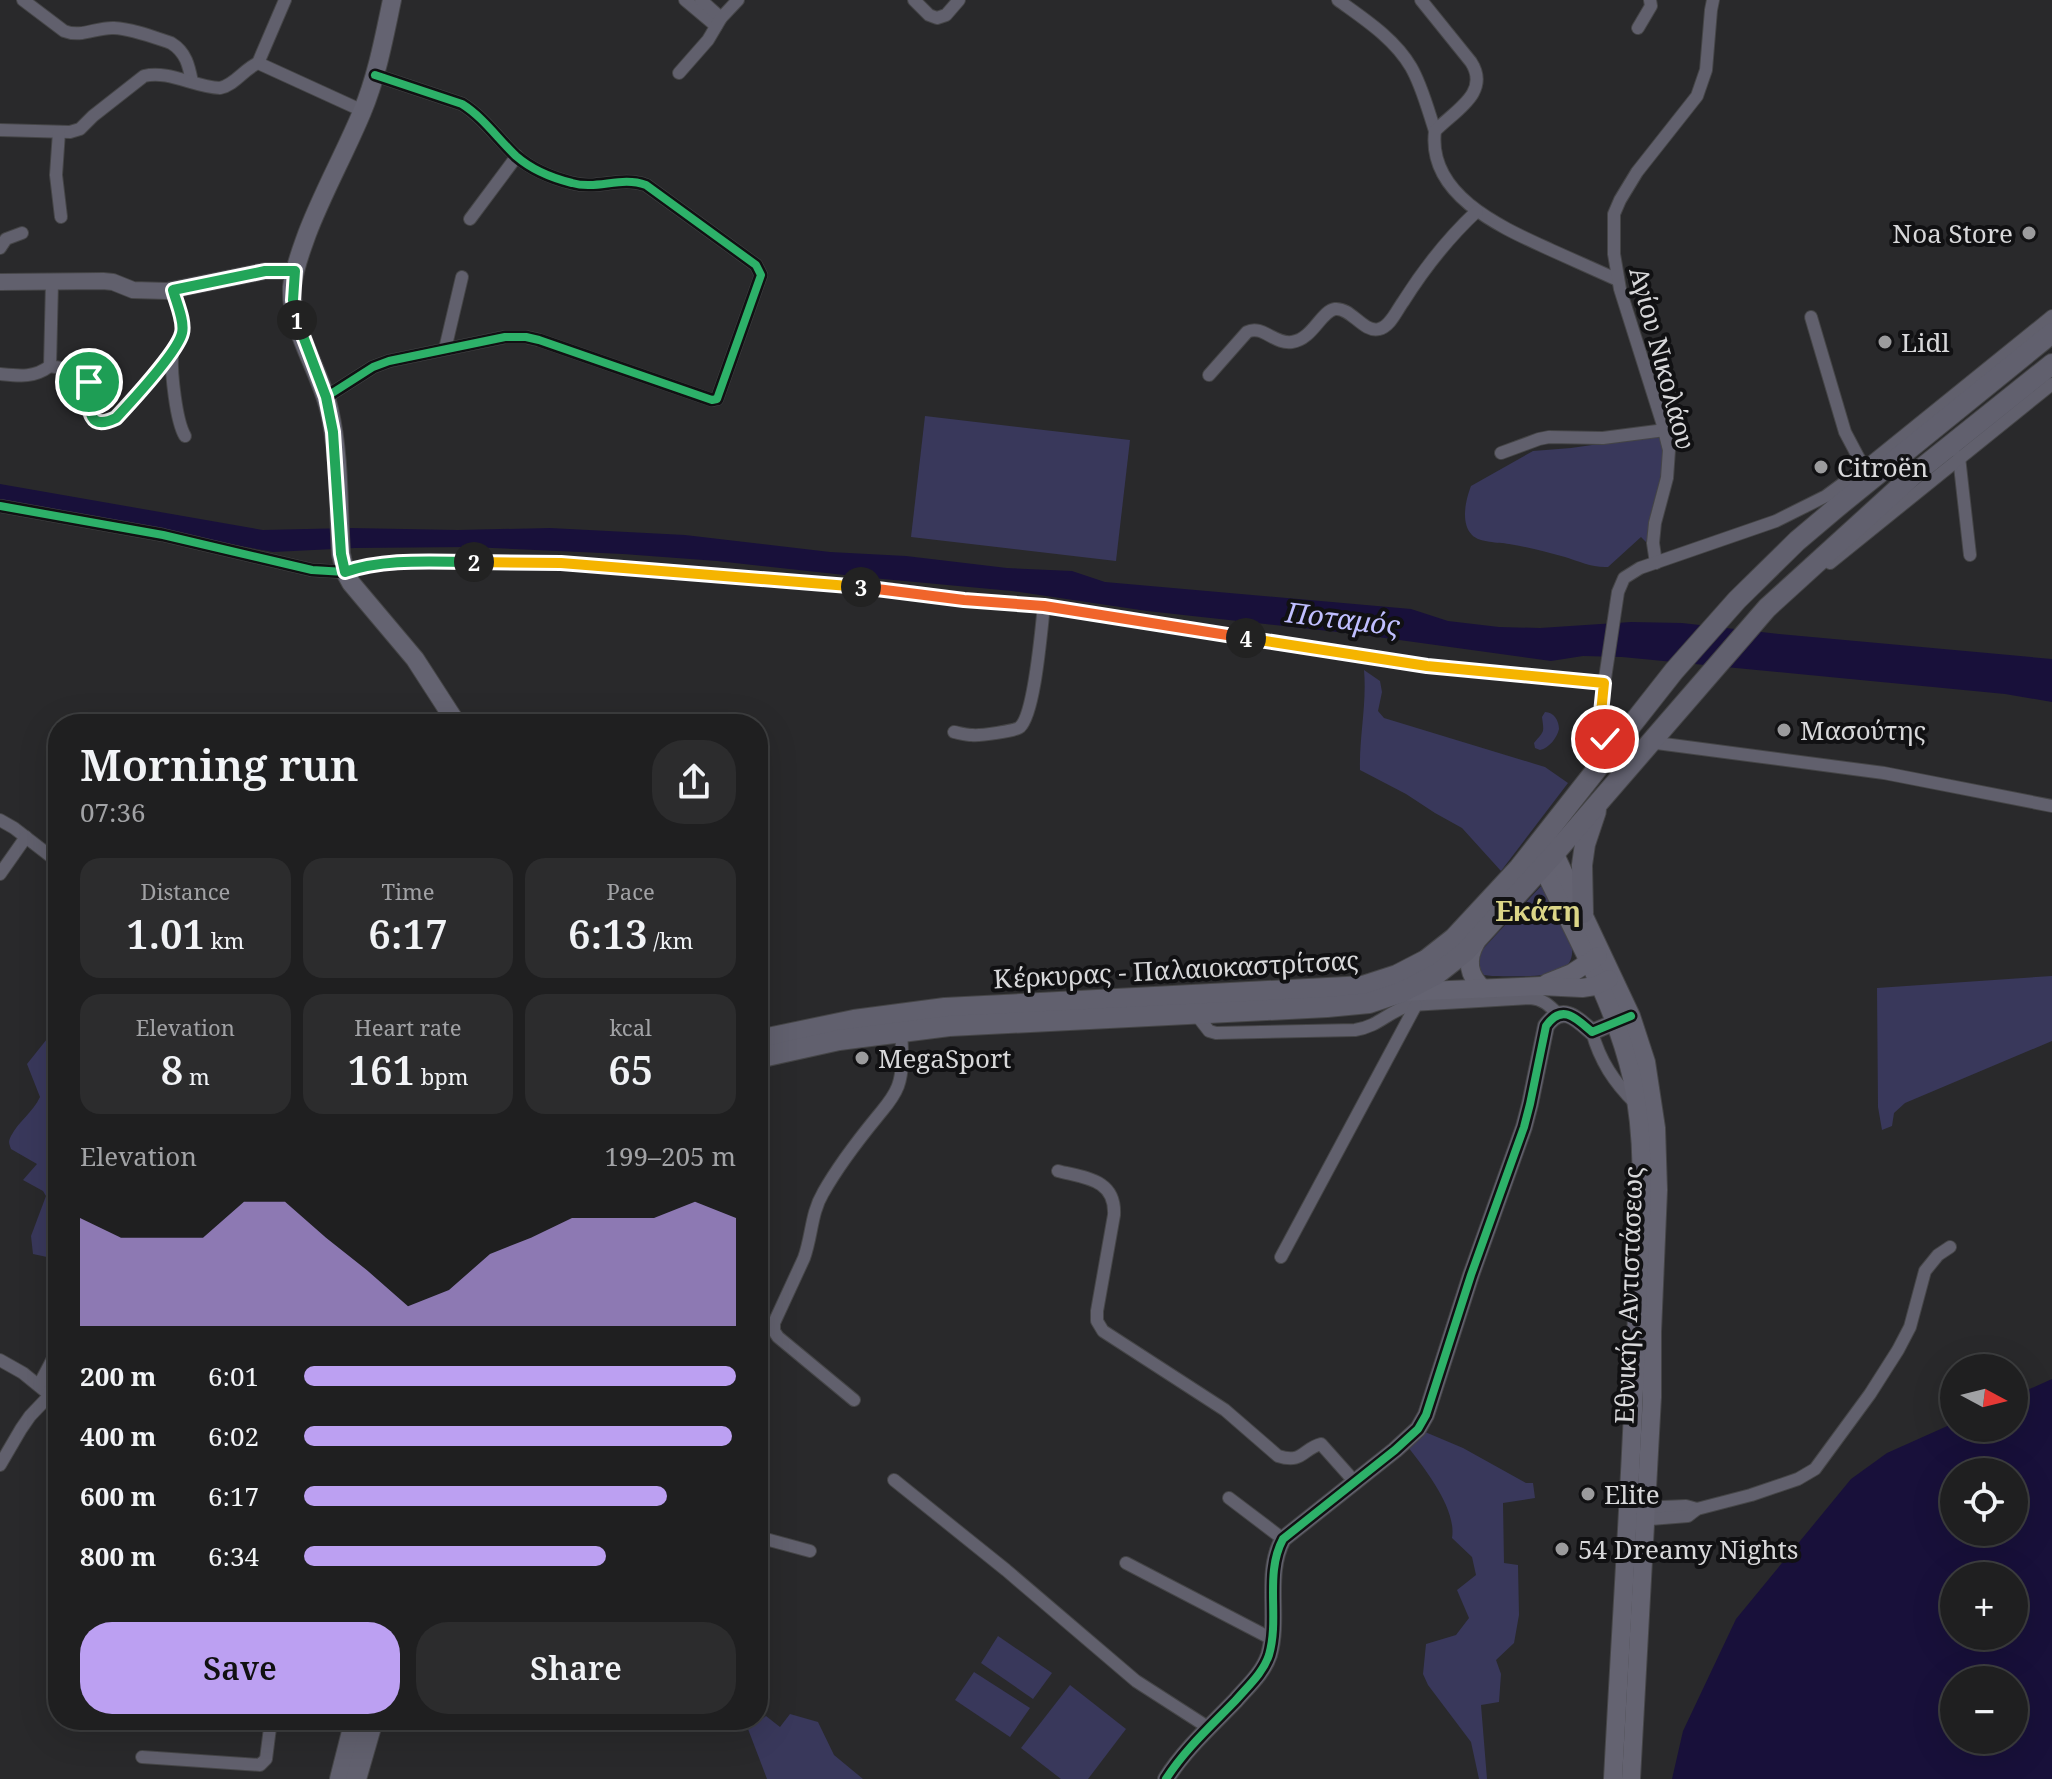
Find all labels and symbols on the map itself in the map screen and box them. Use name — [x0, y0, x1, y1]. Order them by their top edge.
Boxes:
place label: Noa Store — [1892, 215, 2013, 251]
marker: Noa Store — [2020, 224, 2038, 242]
street label: Αγίου Νικολάου — [1621, 263, 1705, 453]
pin: 1 — [277, 300, 317, 340]
place label: Lidl — [1901, 324, 1950, 360]
marker: Lidl — [1876, 333, 1894, 351]
pin — [55, 348, 123, 416]
place label: Citroën — [1837, 449, 1929, 485]
marker: Citroën — [1812, 458, 1830, 476]
pin: 2 — [454, 542, 494, 582]
pin: 3 — [841, 567, 881, 607]
water label: Ποταμός — [1283, 592, 1403, 644]
pin: 4 — [1226, 618, 1266, 658]
pin — [1571, 705, 1639, 773]
place label: Μασούτης — [1800, 712, 1926, 748]
marker: Μασούτης — [1775, 721, 1793, 739]
district label: Εκάτη — [1495, 891, 1581, 929]
street label: Κέρκυρας - Παλαιοκαστρίτσας — [992, 941, 1360, 997]
place label: MegaSport — [878, 1040, 1011, 1076]
marker: MegaSport — [853, 1049, 871, 1067]
street label: Εθνικής Αντιστάσεως — [1606, 1166, 1650, 1424]
north arrow — [1940, 1354, 2028, 1442]
place label: Elite — [1604, 1476, 1660, 1512]
marker: Elite — [1579, 1485, 1597, 1503]
place label: 54 Dreamy Nights — [1578, 1531, 1799, 1567]
marker: 54 Dreamy Nights — [1553, 1540, 1571, 1558]

